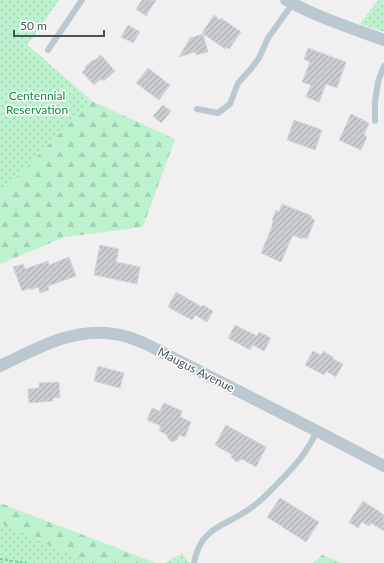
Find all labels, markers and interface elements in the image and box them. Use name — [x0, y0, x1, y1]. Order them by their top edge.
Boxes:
scale bar — [14, 12, 104, 38]
text: 50 m — [20, 18, 47, 33]
park label: Centennial Reservation — [6, 88, 68, 117]
street label: Maugus Avenue — [155, 344, 237, 395]

